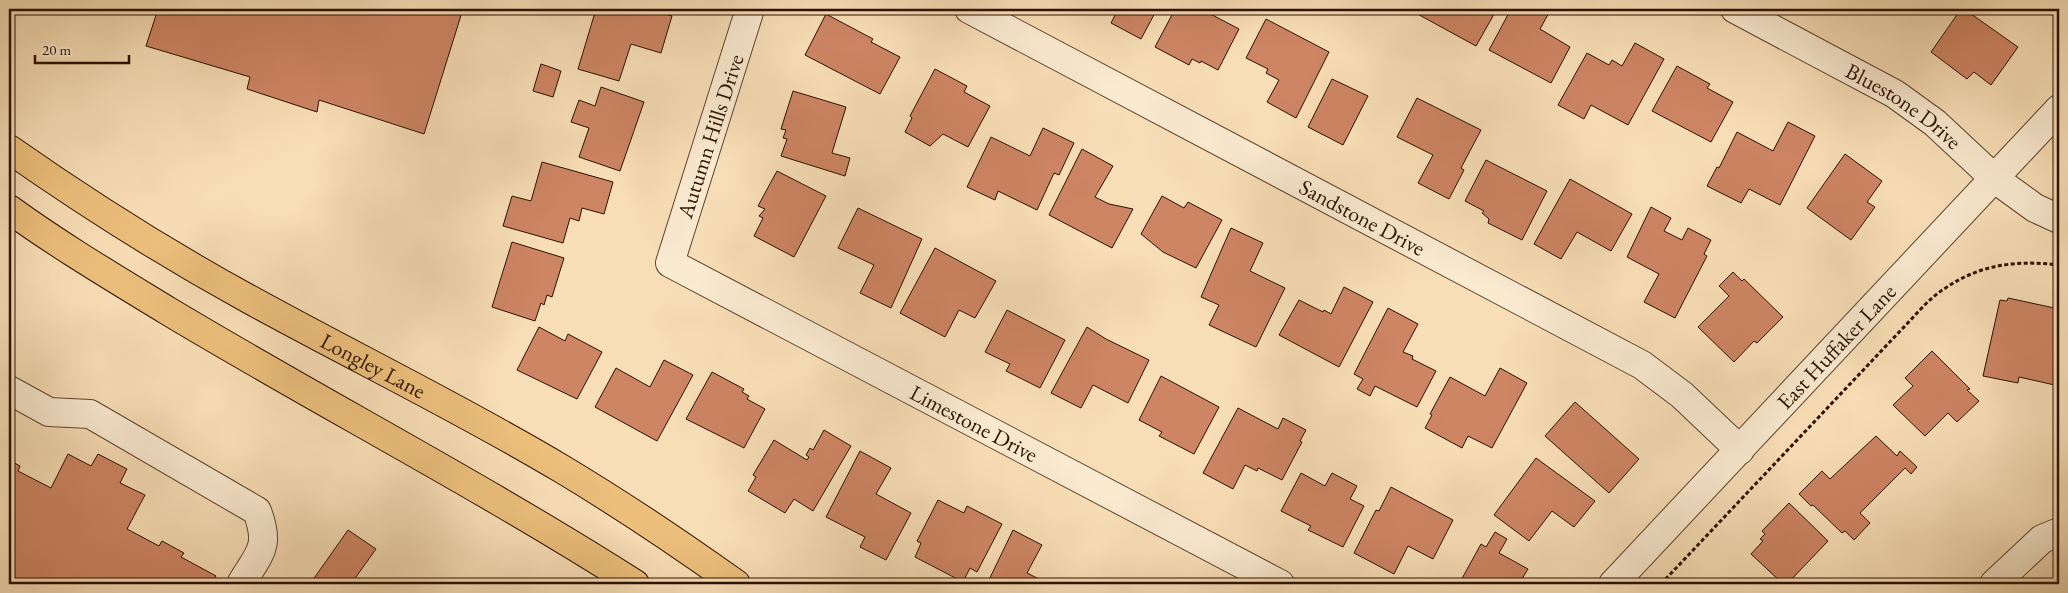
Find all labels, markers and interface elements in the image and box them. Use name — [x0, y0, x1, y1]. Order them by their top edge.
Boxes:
scale bar — [35, 32, 129, 64]
text: 20 m — [42, 40, 71, 59]
street label: Autumn Hills Drive — [670, 50, 751, 223]
street label: Bluestone Drive — [1841, 56, 1968, 156]
street label: Sandstone Drive — [1294, 172, 1430, 263]
street label: East Huffaker Lane — [1771, 277, 1903, 416]
street label: Longley Lane — [315, 326, 431, 406]
street label: Limestone Drive — [905, 378, 1043, 469]

